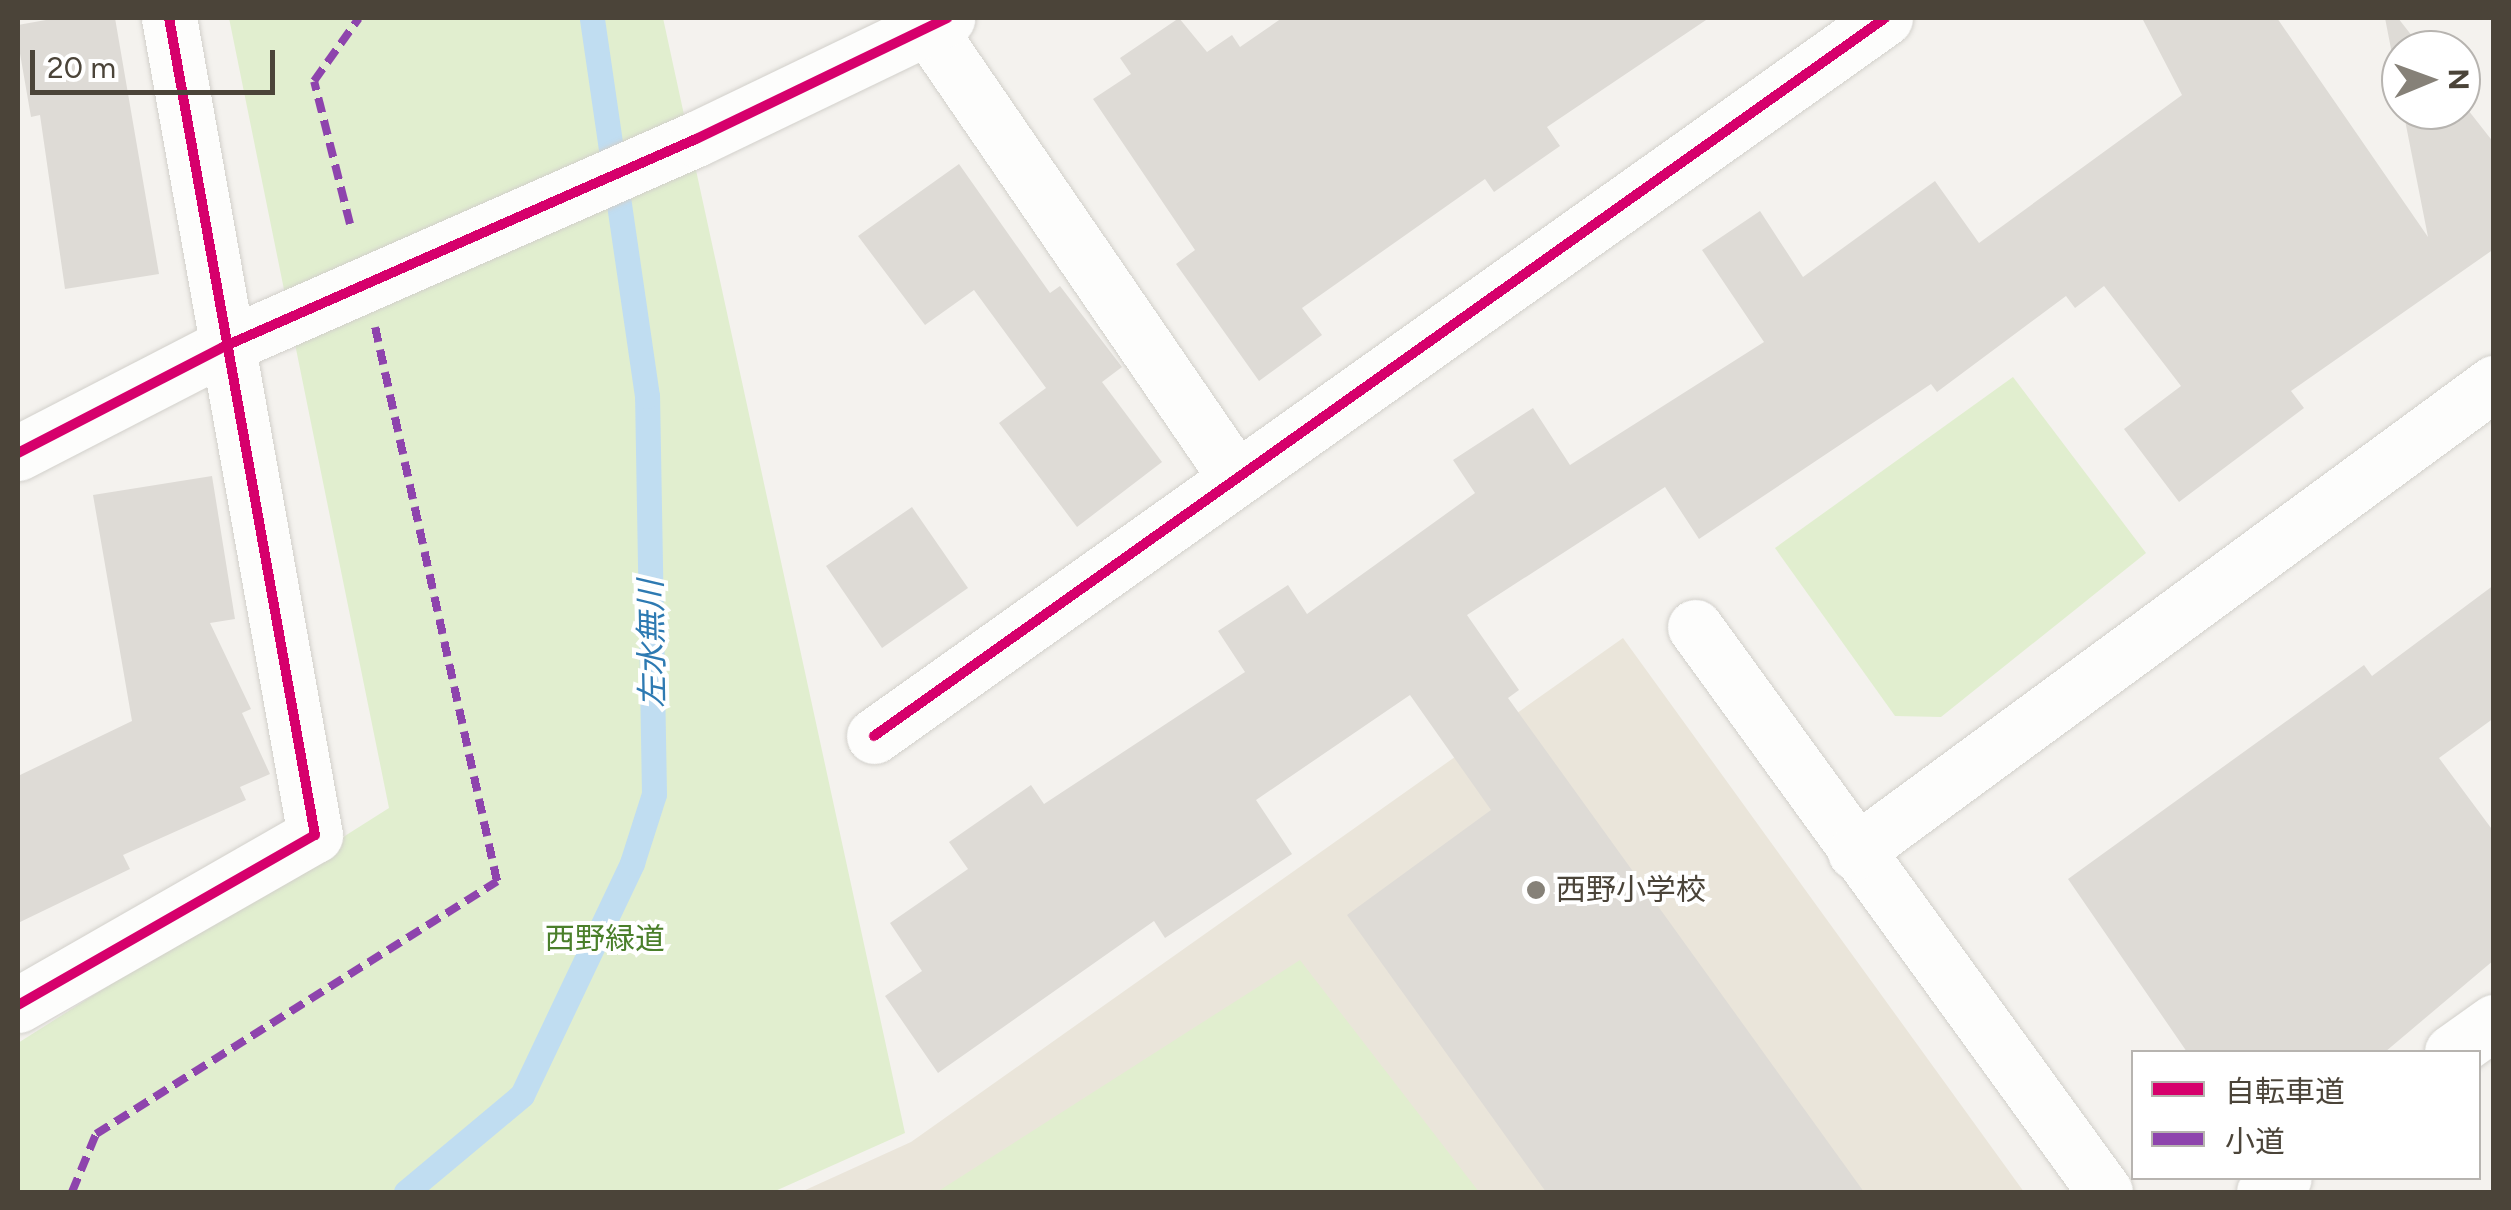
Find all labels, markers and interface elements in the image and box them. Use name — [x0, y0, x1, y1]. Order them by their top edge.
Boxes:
scale bar — [35, 30, 280, 92]
north arrow — [2381, 30, 2481, 130]
text: 20 m — [47, 49, 116, 86]
text: N — [2442, 68, 2476, 91]
water label: 左水無川 — [632, 580, 672, 708]
place label: 西野小学校 — [1556, 872, 1706, 908]
marker: 西野小学校 — [1525, 879, 1547, 901]
park label: 西野緑道 — [545, 921, 665, 957]
legend — [2131, 1050, 2481, 1180]
text: 自転車道 — [2225, 1073, 2345, 1110]
text: 小道 — [2225, 1123, 2285, 1160]

